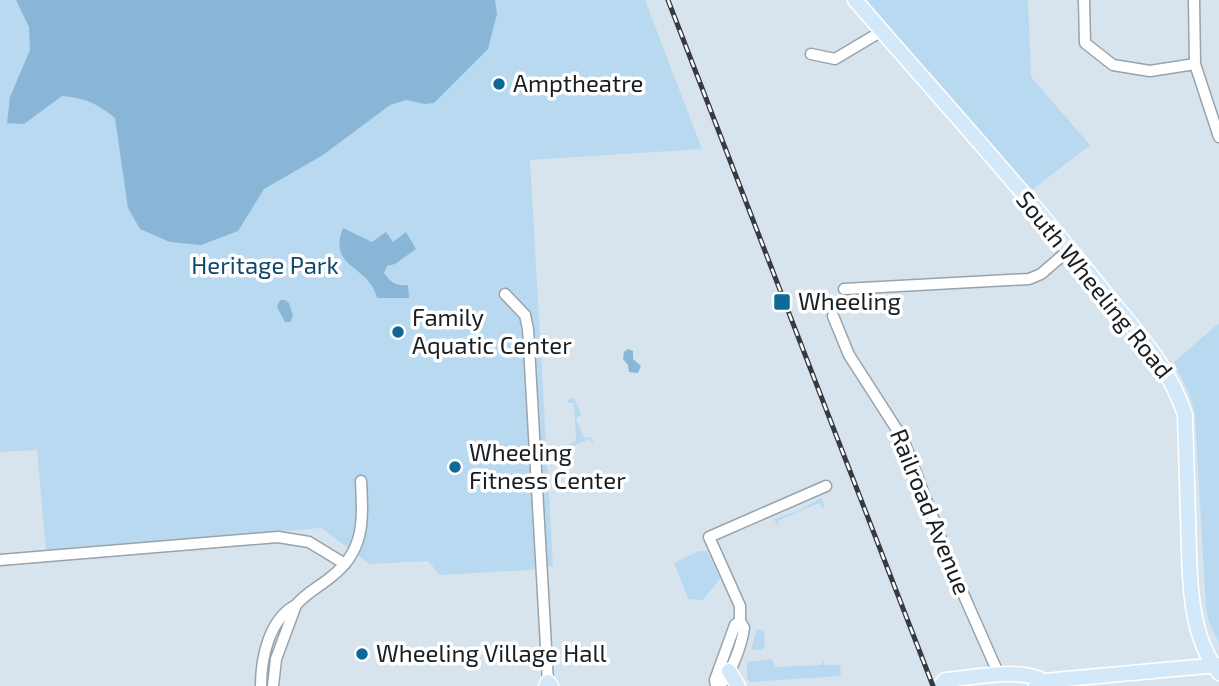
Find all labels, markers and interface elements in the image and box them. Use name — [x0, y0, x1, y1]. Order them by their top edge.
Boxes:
place label: Amptheatre — [513, 68, 643, 97]
marker: Amptheatre — [491, 76, 507, 92]
street label: South Wheeling Road — [1011, 185, 1180, 383]
park label: Heritage Park — [191, 250, 339, 279]
place label: Wheeling — [798, 286, 901, 315]
marker: Wheeling — [772, 292, 792, 312]
place label: Family Aquatic Center — [412, 302, 572, 359]
marker: Family Aquatic Center — [390, 324, 406, 340]
street label: Railroad Avenue — [885, 424, 978, 599]
place label: Wheeling Fitness Center — [469, 437, 626, 494]
marker: Wheeling Fitness Center — [447, 459, 463, 475]
place label: Wheeling Village Hall — [376, 638, 607, 667]
marker: Wheeling Village Hall — [354, 646, 370, 662]

